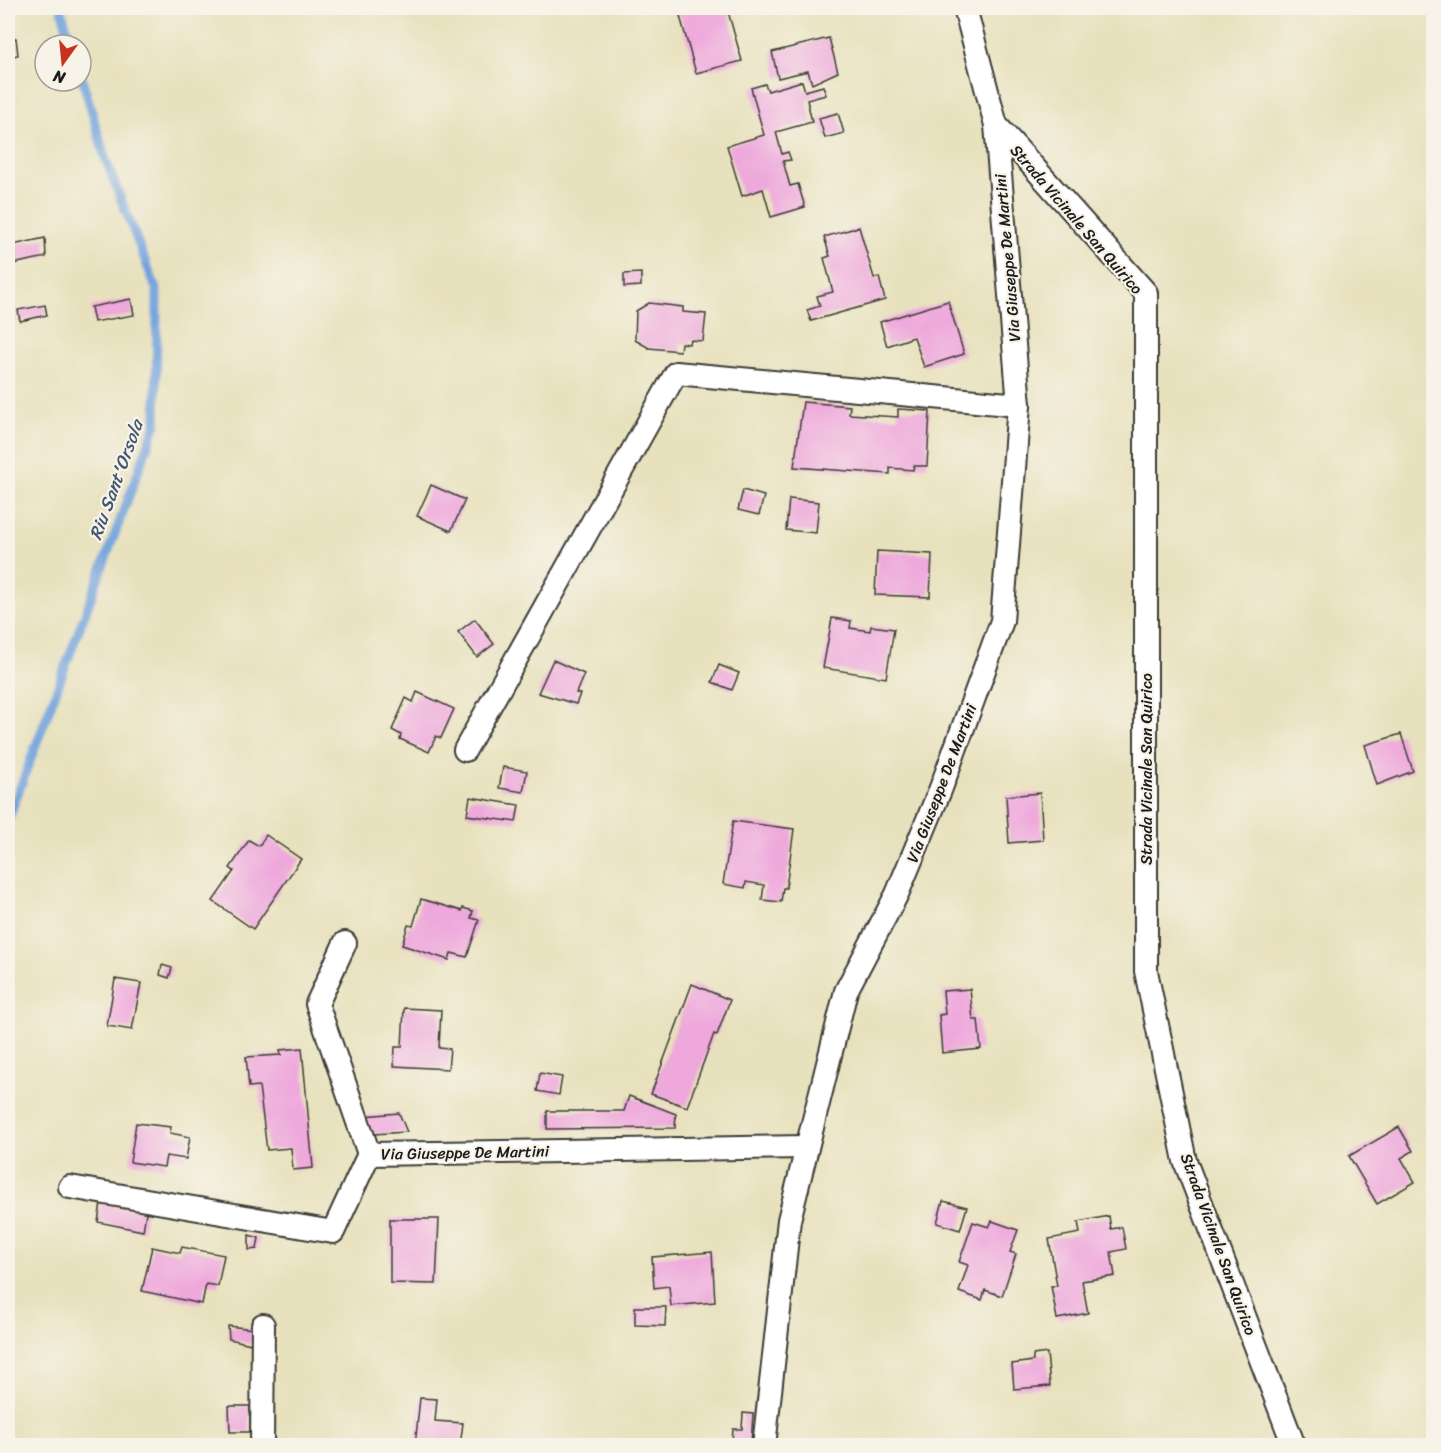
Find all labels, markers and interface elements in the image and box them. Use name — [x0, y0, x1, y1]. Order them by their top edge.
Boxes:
north arrow — [33, 33, 93, 93]
text: N — [49, 61, 69, 93]
street label: Strada Vicinale San Quirico — [1003, 137, 1151, 301]
street label: Via Giuseppe De Martini — [986, 172, 1029, 343]
water label: Riu Sant'Orsola — [80, 414, 153, 544]
street label: Strada Vicinale San Quirico — [1132, 673, 1161, 865]
street label: Via Giuseppe De Martini — [898, 699, 985, 867]
street label: Via Giuseppe De Martini — [381, 1137, 550, 1168]
street label: Strada Vicinale San Quirico — [1172, 1149, 1265, 1339]

